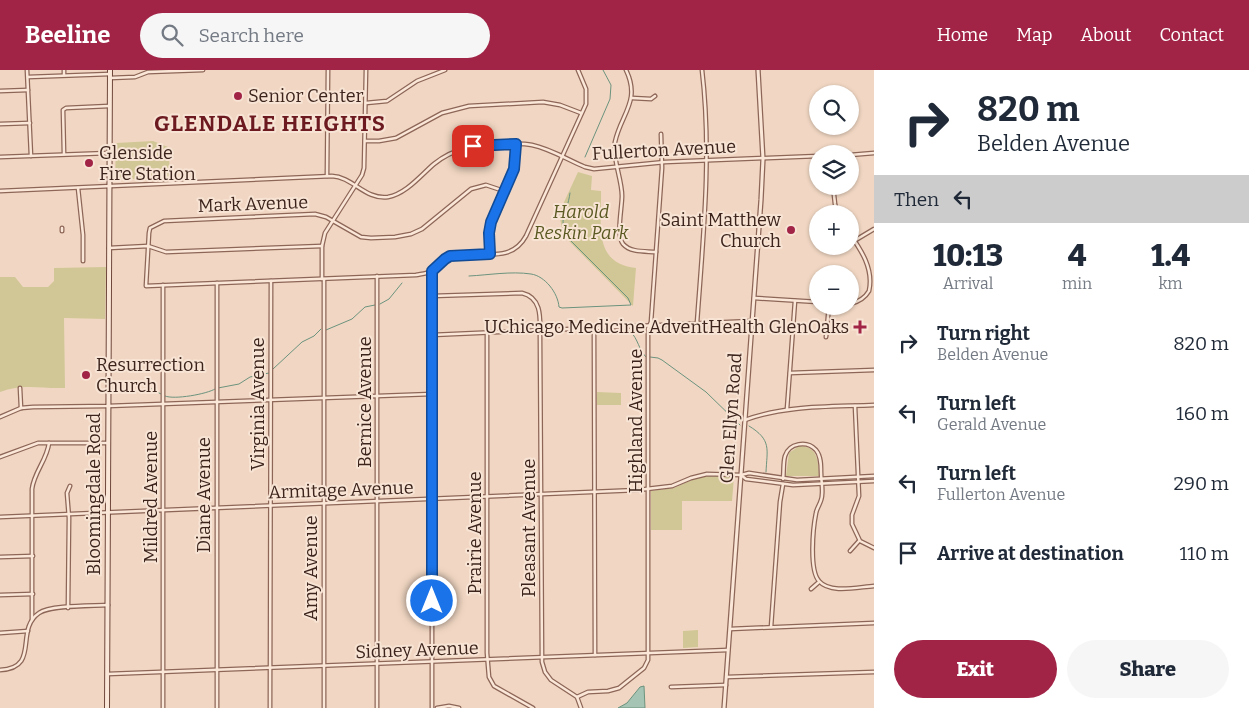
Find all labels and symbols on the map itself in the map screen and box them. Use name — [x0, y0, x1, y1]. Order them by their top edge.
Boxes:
place label: Senior Center — [248, 85, 364, 107]
marker: Senior Center — [232, 90, 244, 102]
district label: GLENDALE HEIGHTS — [154, 110, 386, 137]
pin — [452, 125, 494, 167]
street label: Fullerton Avenue — [591, 135, 737, 165]
place label: Glenside Fire Station — [99, 142, 196, 185]
marker: Glenside Fire Station — [83, 157, 95, 169]
street label: Mark Avenue — [197, 191, 309, 217]
park label: Harold Reskin Park — [533, 201, 629, 244]
place label: Saint Matthew Church — [660, 209, 782, 252]
marker: Saint Matthew Church — [785, 224, 797, 236]
place label: UChicago Medicine AdventHealth GlenOaks — [484, 316, 849, 338]
marker: UChicago Medicine AdventHealth GlenOaks — [853, 320, 867, 334]
street label: Bernice Avenue — [354, 336, 376, 468]
street label: Virginia Avenue — [247, 337, 269, 471]
street label: Highland Avenue — [625, 349, 647, 493]
street label: Glen Ellyn Road — [715, 352, 747, 484]
place label: Resurrection Church — [96, 354, 205, 397]
marker: Resurrection Church — [80, 369, 92, 381]
street label: Bloomingdale Road — [83, 413, 105, 575]
street label: Mildred Avenue — [140, 431, 162, 563]
street label: Diane Avenue — [193, 437, 215, 553]
street label: Pleasant Avenue — [518, 459, 540, 597]
street label: Prairie Avenue — [464, 472, 486, 594]
street label: Armitage Avenue — [268, 476, 414, 504]
street label: Amy Avenue — [300, 515, 322, 621]
position arrow — [405, 574, 457, 626]
street label: Sidney Avenue — [355, 637, 479, 663]

